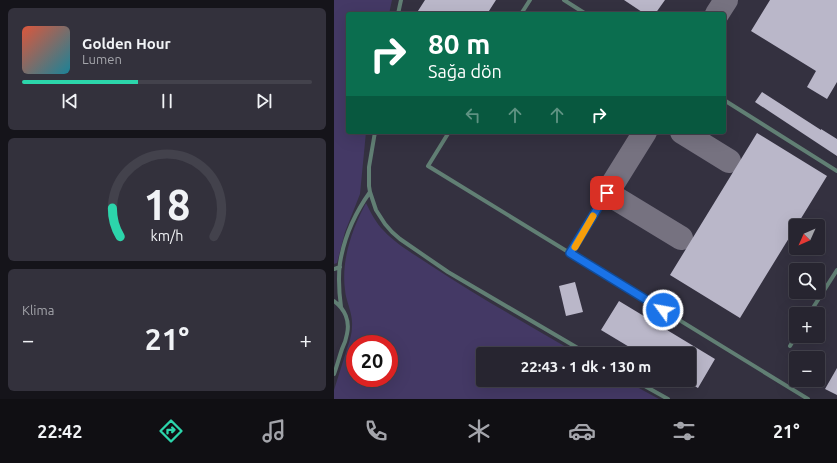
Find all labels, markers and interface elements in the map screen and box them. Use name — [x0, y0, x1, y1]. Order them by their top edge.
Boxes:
icon: right — [362, 28, 414, 80]
text: 80 m — [428, 28, 490, 59]
text: Golden Hour — [82, 35, 171, 52]
text: Lumen — [82, 52, 122, 66]
text: Sağa dön — [428, 61, 502, 81]
icon: previous — [59, 90, 81, 112]
icon: pause — [156, 90, 178, 112]
icon: next — [253, 90, 275, 112]
icon: left — [462, 104, 484, 126]
icon: ahead — [504, 104, 526, 126]
icon: ahead — [546, 104, 568, 126]
icon: right — [588, 104, 610, 126]
pin — [590, 176, 624, 210]
text: 18 — [144, 181, 190, 228]
icon: arrive — [596, 182, 618, 204]
north arrow — [789, 219, 825, 255]
map controls — [789, 219, 825, 387]
text: km/h — [151, 228, 183, 244]
button: search — [789, 263, 825, 299]
position arrow — [642, 289, 684, 331]
text: Klima — [22, 303, 54, 317]
button: + — [789, 307, 825, 343]
text: 21° — [145, 322, 189, 356]
text: − — [22, 327, 34, 352]
text: + — [300, 327, 312, 352]
speed limit sign: 20 — [346, 335, 398, 387]
button: − — [789, 351, 825, 387]
text: 22:43 · 1 dk · 130 m — [521, 358, 651, 375]
icon: directions — [157, 417, 185, 445]
icon: music — [260, 417, 288, 445]
icon: phone — [362, 417, 390, 445]
icon: climate — [465, 417, 493, 445]
icon: car — [568, 417, 596, 445]
icon: filters — [670, 417, 698, 445]
text: 22:42 — [37, 421, 82, 441]
text: 21° — [773, 421, 800, 441]

